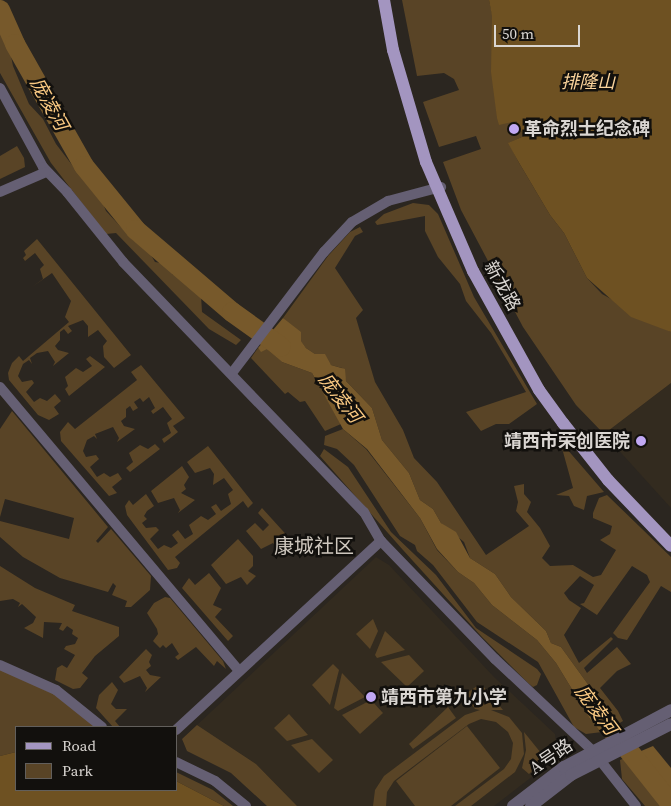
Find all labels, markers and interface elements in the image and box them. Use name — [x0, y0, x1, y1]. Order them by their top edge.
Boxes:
scale bar — [496, 15, 582, 47]
text: 50 m — [502, 23, 534, 44]
park label: 排隆山 — [561, 71, 615, 93]
water label: 庞凌河 — [25, 74, 73, 134]
place label: 革命烈士纪念碑 — [524, 118, 650, 140]
marker: 革命烈士纪念碑 — [508, 123, 520, 135]
street label: 新龙路 — [479, 257, 525, 315]
water label: 庞凌河 — [313, 369, 367, 427]
place label: 靖西市荣创医院 — [504, 430, 630, 452]
marker: 靖西市荣创医院 — [634, 434, 648, 448]
district label: 康城社区 — [274, 534, 354, 558]
water label: 庞凌河 — [570, 680, 622, 740]
place label: 靖西市第九小学 — [381, 686, 507, 708]
marker: 靖西市第九小学 — [365, 691, 377, 703]
legend — [15, 726, 178, 791]
text: Road — [62, 735, 96, 756]
street label: A号路 — [525, 735, 577, 779]
text: Park — [62, 760, 93, 781]

